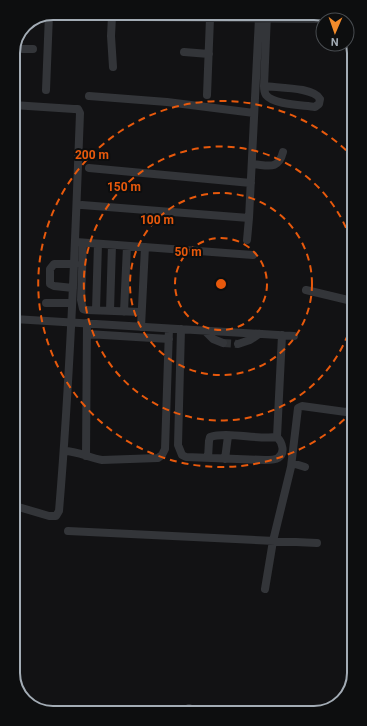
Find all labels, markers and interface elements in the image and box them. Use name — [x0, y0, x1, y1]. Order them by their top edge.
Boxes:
north arrow — [315, 12, 355, 52]
text: N — [330, 35, 339, 48]
text: 200 m — [75, 148, 109, 162]
text: 150 m — [107, 180, 141, 194]
text: 100 m — [140, 213, 174, 227]
text: 50 m — [174, 245, 202, 259]
centre of rings — [214, 277, 228, 291]

